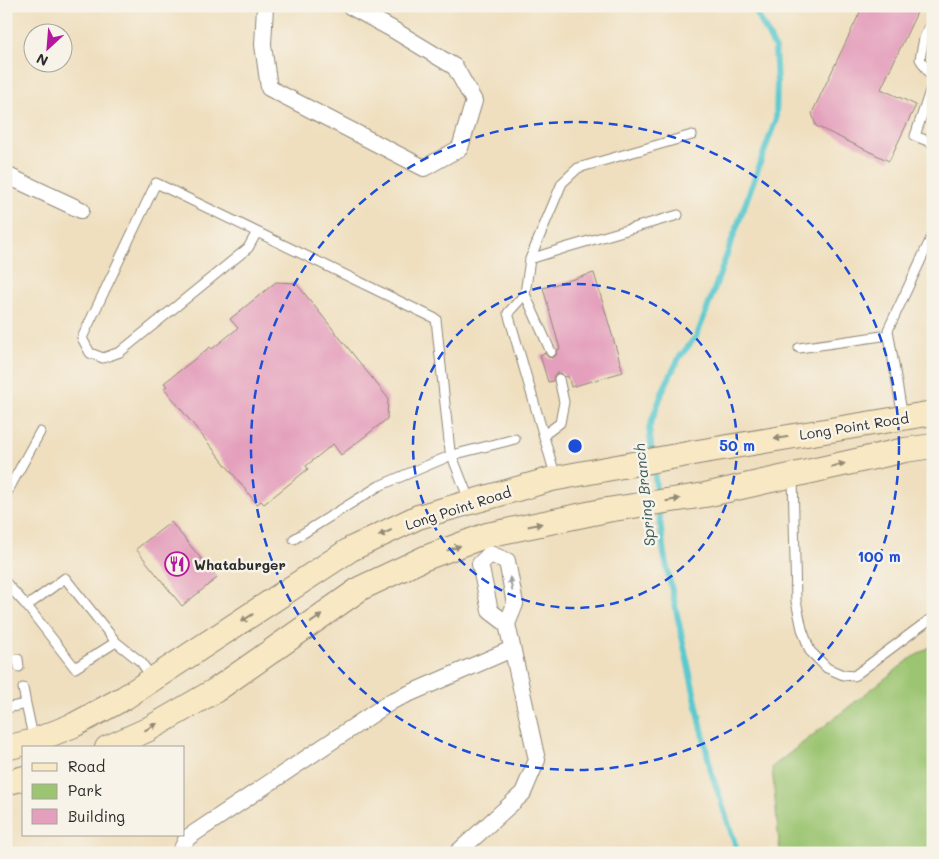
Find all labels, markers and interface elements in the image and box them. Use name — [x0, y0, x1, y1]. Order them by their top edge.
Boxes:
north arrow — [22, 22, 72, 72]
text: N — [33, 49, 51, 71]
street label: Long Point Road — [798, 408, 910, 444]
one-way arrow — [773, 434, 789, 442]
text: 50 m — [719, 435, 755, 455]
centre of rings — [566, 437, 584, 455]
water label: Spring Branch — [629, 443, 659, 547]
one-way arrow — [830, 461, 845, 469]
street label: Long Point Road — [403, 482, 514, 534]
one-way arrow — [665, 495, 681, 503]
one-way arrow — [527, 521, 542, 529]
one-way arrow — [378, 529, 393, 537]
one-way arrow — [446, 544, 461, 551]
text: 100 m — [857, 546, 901, 566]
restaurant icon: Whataburger — [164, 551, 190, 577]
place label: Whataburger — [194, 555, 286, 574]
one-way arrow — [507, 576, 515, 592]
one-way arrow — [241, 613, 254, 622]
one-way arrow — [310, 614, 323, 624]
one-way arrow — [144, 723, 159, 731]
legend — [22, 746, 185, 836]
text: Road — [68, 756, 105, 776]
text: Park — [68, 780, 102, 800]
text: Building — [68, 806, 125, 826]

